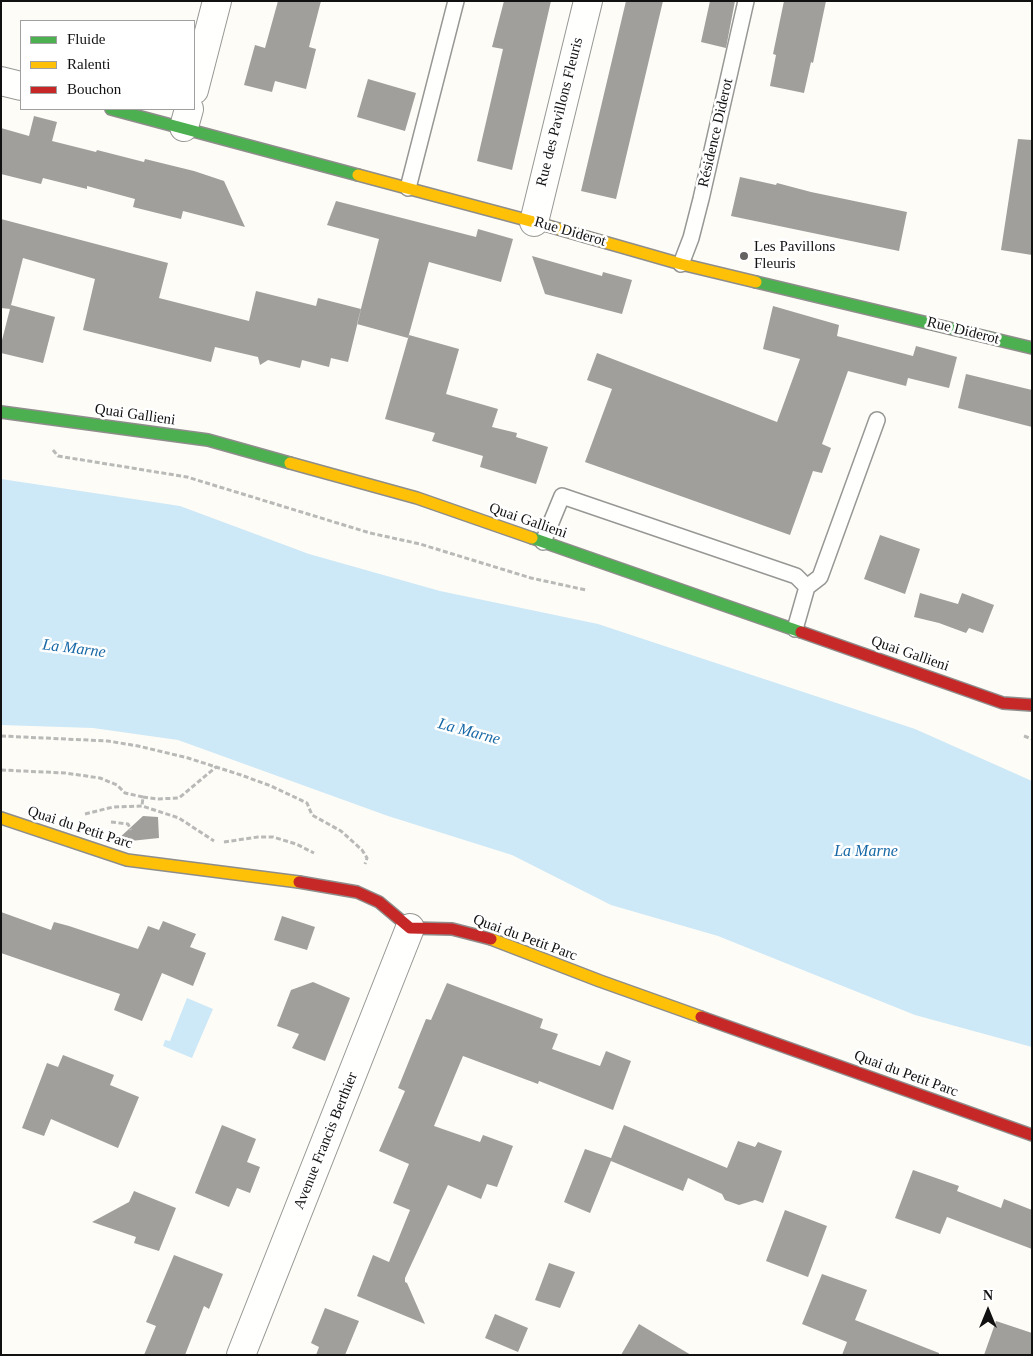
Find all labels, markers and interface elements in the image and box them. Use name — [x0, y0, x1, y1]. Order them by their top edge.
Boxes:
legend — [20, 20, 195, 110]
text: Fluide — [67, 31, 105, 47]
street label: Rue des Pavillons Fleuris — [533, 36, 587, 188]
text: Ralenti — [67, 56, 110, 72]
street label: Résidence Diderot — [695, 77, 737, 189]
text: Bouchon — [67, 81, 121, 97]
street label: Rue Diderot — [532, 213, 608, 251]
place label: Les Pavillons Fleuris — [754, 238, 835, 273]
marker: Les Pavillons Fleuris — [738, 250, 750, 262]
street label: Rue Diderot — [925, 313, 1001, 349]
street label: Quai Gallieni — [94, 400, 176, 430]
street label: Quai Gallieni — [487, 499, 569, 543]
street label: Quai Gallieni — [869, 632, 951, 676]
water label: La Marne — [41, 636, 107, 662]
water label: La Marne — [436, 715, 502, 749]
street label: Quai du Petit Parc — [25, 803, 135, 853]
water label: La Marne — [834, 842, 898, 862]
street label: Quai du Petit Parc — [470, 911, 580, 965]
street label: Quai du Petit Parc — [851, 1047, 961, 1101]
street label: Avenue Francis Berthier — [290, 1070, 362, 1212]
north arrow — [963, 1286, 1013, 1336]
text: N — [983, 1288, 993, 1303]

